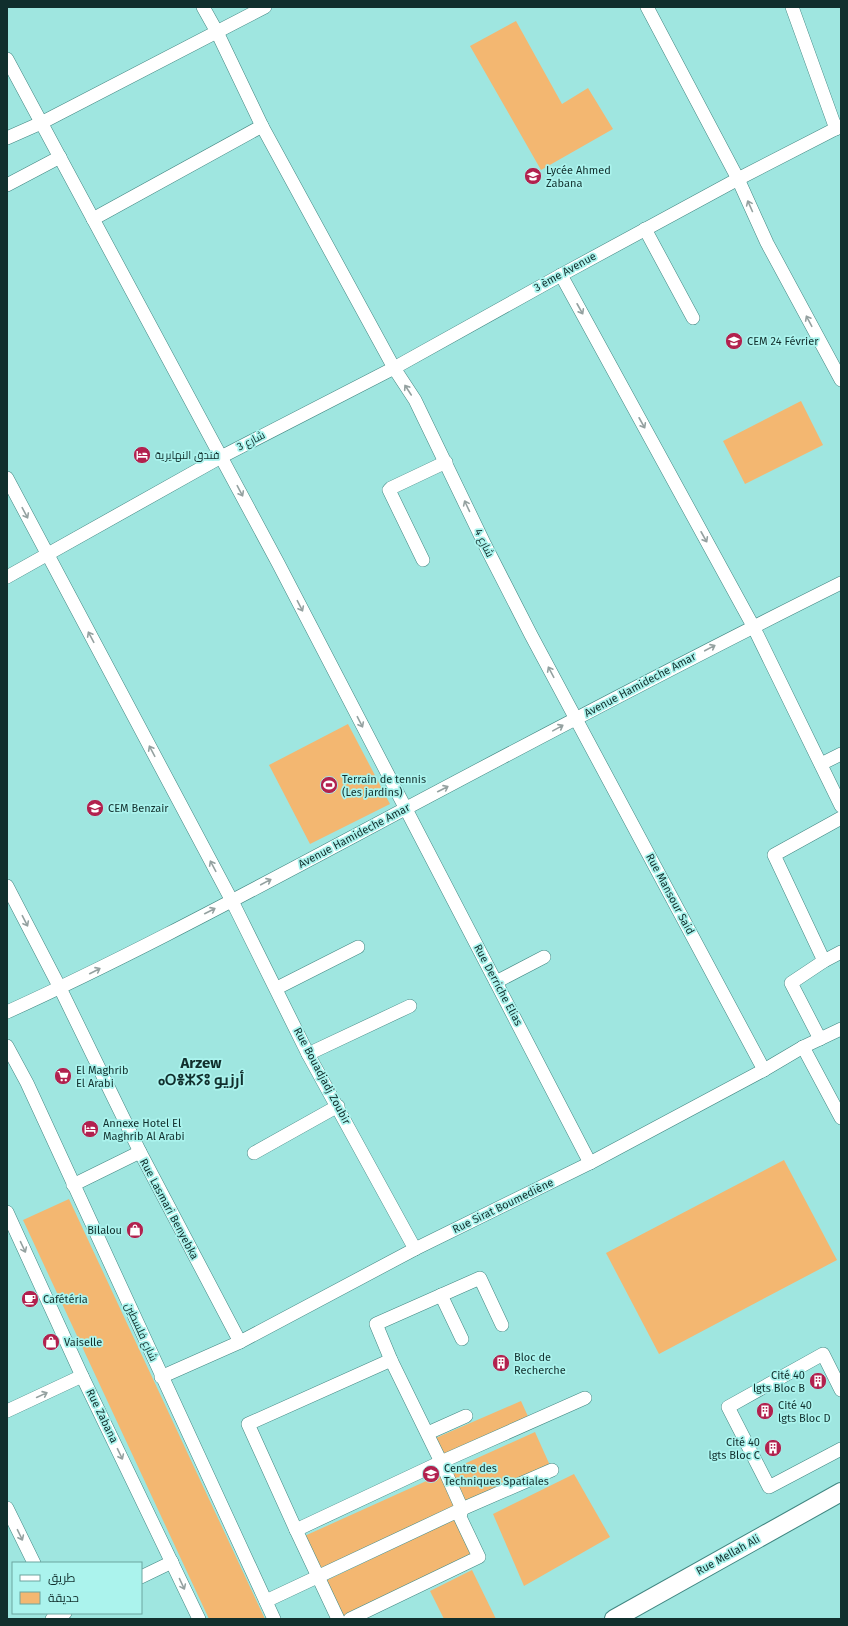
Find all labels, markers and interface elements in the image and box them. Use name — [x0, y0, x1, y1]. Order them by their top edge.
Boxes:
place label: Lycée Ahmed Zabana — [546, 164, 611, 190]
school or university icon: Lycée Ahmed Zabana — [523, 166, 543, 186]
one-way arrow — [746, 200, 753, 212]
street label: 3 ème Avenue — [532, 250, 598, 294]
one-way arrow — [576, 303, 584, 315]
one-way arrow — [805, 315, 812, 327]
school or university icon: CEM 24 Février — [724, 331, 744, 351]
place label: CEM 24 Février — [747, 335, 819, 348]
one-way arrow — [404, 385, 412, 396]
one-way arrow — [639, 417, 646, 429]
street label: شارع 3 — [235, 428, 268, 454]
hotel icon: فندق النهايرية — [132, 445, 152, 465]
place label: فندق النهايرية — [155, 449, 219, 462]
one-way arrow — [236, 485, 244, 497]
one-way arrow — [463, 500, 470, 512]
one-way arrow — [22, 506, 29, 518]
street label: شارع 4 — [471, 527, 496, 560]
one-way arrow — [701, 531, 709, 543]
one-way arrow — [297, 600, 304, 612]
one-way arrow — [87, 631, 94, 643]
one-way arrow — [704, 644, 716, 652]
street label: Avenue Hamideche Amar — [582, 650, 699, 720]
one-way arrow — [546, 666, 554, 678]
one-way arrow — [357, 715, 364, 727]
one-way arrow — [552, 724, 564, 732]
one-way arrow — [148, 746, 156, 758]
place label: Terrain de tennis (Les jardins) — [342, 773, 426, 799]
sports icon: Terrain de tennis (Les jardins) — [319, 775, 339, 795]
one-way arrow — [437, 785, 449, 792]
school or university icon: CEM Benzair — [85, 798, 105, 818]
street label: Avenue Hamideche Amar — [296, 801, 413, 871]
place label: CEM Benzair — [108, 802, 169, 815]
street label: Rue Mansour Said — [643, 851, 697, 937]
one-way arrow — [209, 860, 217, 872]
one-way arrow — [260, 878, 272, 886]
one-way arrow — [204, 907, 216, 915]
one-way arrow — [22, 915, 30, 927]
street label: Rue Derriche Elias — [471, 942, 525, 1028]
one-way arrow — [88, 966, 100, 974]
street label: Rue Bouadjadj Zoubir — [291, 1025, 353, 1127]
district label: Arzew ⴰⵔⴻⵣⵢⵓ أرزيو — [158, 1054, 244, 1089]
place label: El Maghrib El Arabi — [76, 1064, 128, 1090]
supermarket icon: El Maghrib El Arabi — [53, 1066, 73, 1086]
place label: Annexe Hotel El Maghrib Al Arabi — [103, 1117, 185, 1143]
hotel icon: Annexe Hotel El Maghrib Al Arabi — [80, 1119, 100, 1139]
street label: Rue Lasmari Benyebka — [137, 1156, 201, 1262]
street label: Rue Sirat Boumediène — [450, 1176, 556, 1236]
shop icon: Bilalou — [125, 1220, 145, 1240]
place label: Bilalou — [87, 1224, 122, 1237]
one-way arrow — [20, 1241, 27, 1253]
cafe icon: Cafétéria — [20, 1289, 40, 1309]
place label: Cafétéria — [43, 1293, 88, 1306]
street label: شارع فلسطين — [121, 1301, 160, 1364]
shop icon: Vaiselle — [41, 1332, 61, 1352]
place label: Vaiselle — [64, 1336, 102, 1349]
place label: Bloc de Recherche — [514, 1351, 566, 1377]
building icon: Bloc de Recherche — [491, 1353, 511, 1373]
place label: Cité 40 lgts Bloc B — [753, 1369, 805, 1395]
building icon: Cité 40 lgts Bloc B — [808, 1371, 828, 1391]
street label: Rue Zabana — [83, 1387, 121, 1445]
one-way arrow — [36, 1391, 48, 1398]
place label: Cité 40 lgts Bloc D — [778, 1399, 831, 1425]
building icon: Cité 40 lgts Bloc D — [755, 1401, 775, 1421]
place label: Cité 40 lgts Bloc C — [708, 1436, 760, 1462]
building icon: Cité 40 lgts Bloc C — [763, 1438, 783, 1458]
one-way arrow — [117, 1448, 124, 1460]
place label: Centre des Techniques Spatiales — [444, 1462, 549, 1488]
school or university icon: Centre des Techniques Spatiales — [421, 1464, 441, 1484]
one-way arrow — [17, 1529, 24, 1541]
street label: Rue Mellah Ali — [694, 1532, 762, 1578]
legend — [12, 1562, 142, 1614]
text: طريق — [48, 1571, 76, 1585]
one-way arrow — [179, 1577, 186, 1589]
text: حديقة — [48, 1591, 79, 1605]

